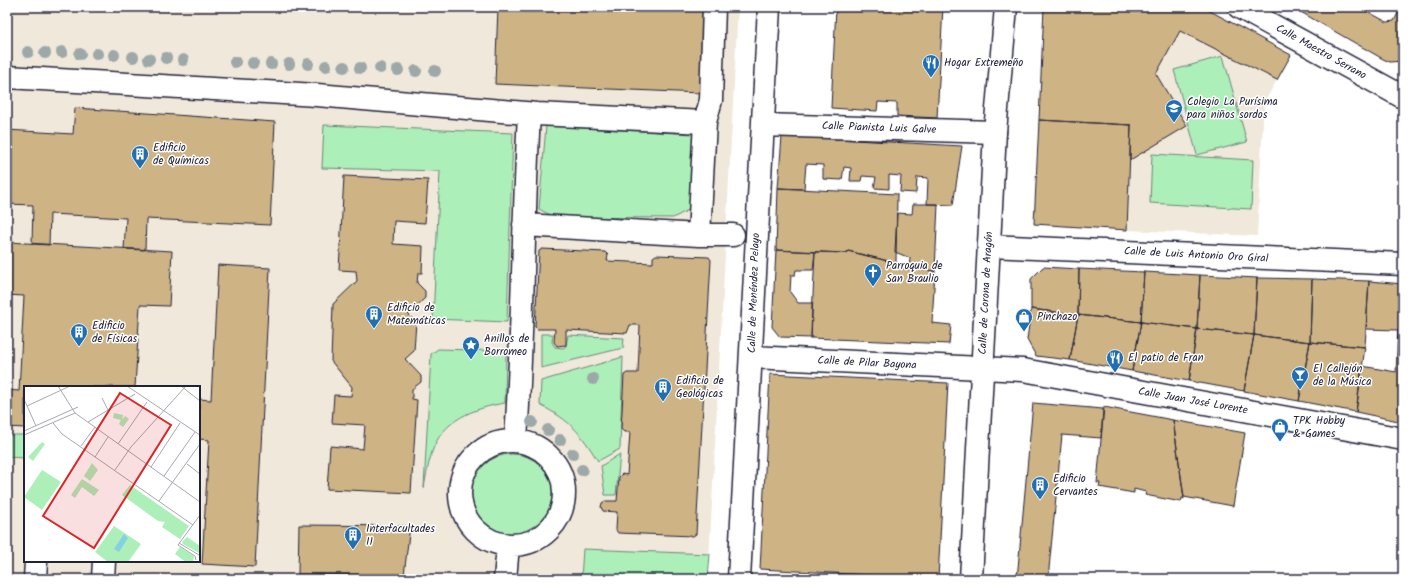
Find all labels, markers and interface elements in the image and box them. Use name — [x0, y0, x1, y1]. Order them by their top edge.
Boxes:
street label: Calle Maestro Serrano — [1272, 20, 1370, 84]
restaurant icon: Hogar Extremeño — [921, 53, 941, 78]
place label: Hogar Extremeño — [944, 54, 1023, 72]
place label: Colegio La Purísima para niños sordos — [1186, 93, 1278, 124]
school or university icon: Colegio La Purísima para niños sordos — [1164, 98, 1184, 123]
street label: Calle Pianista Luis Galve — [822, 117, 937, 139]
place label: Edificio de Químicas — [153, 139, 209, 170]
building icon: Edificio de Químicas — [130, 144, 150, 169]
street label: Calle de Corona de Aragón — [974, 231, 998, 355]
street label: Calle de Menéndez Pelayo — [743, 233, 765, 353]
street label: Calle de Luis Antonio Oro Giral — [1123, 242, 1269, 268]
place label: Parroquia de San Braulio — [886, 257, 943, 288]
church icon: Parroquia de San Braulio — [863, 262, 883, 287]
place label: Edificio de Matemáticas — [387, 299, 446, 330]
building icon: Edificio de Matemáticas — [364, 304, 384, 329]
shop icon: Pinchazo — [1014, 307, 1034, 332]
place label: Pinchazo — [1037, 308, 1077, 326]
place label: Edificio de Físicas — [92, 317, 138, 348]
building icon: Edificio de Físicas — [69, 322, 89, 347]
place label: Anillos de Borromeo — [484, 330, 529, 361]
place icon: Anillos de Borromeo — [461, 335, 481, 360]
restaurant icon: El patio de Fran — [1105, 348, 1125, 373]
place label: El patio de Fran — [1128, 349, 1204, 367]
street label: Calle de Pilar Bayona — [817, 351, 917, 375]
place label: El Callejón de la Música — [1313, 360, 1371, 391]
bar icon: El Callejón de la Música — [1290, 365, 1310, 390]
place label: Edificio de Geológicas — [676, 372, 724, 403]
building icon: Edificio de Geológicas — [653, 377, 673, 402]
street label: Calle Juan José Lorente — [1137, 382, 1249, 420]
inset map — [24, 386, 200, 562]
place label: TPK Hobby & Games — [1293, 412, 1346, 443]
shop icon: TPK Hobby & Games — [1270, 417, 1290, 442]
place label: Edificio Cervantes — [1053, 470, 1098, 501]
building icon: Edificio Cervantes — [1030, 475, 1050, 500]
place label: Interfacultades II — [366, 520, 435, 551]
building icon: Interfacultades II — [343, 525, 363, 550]

